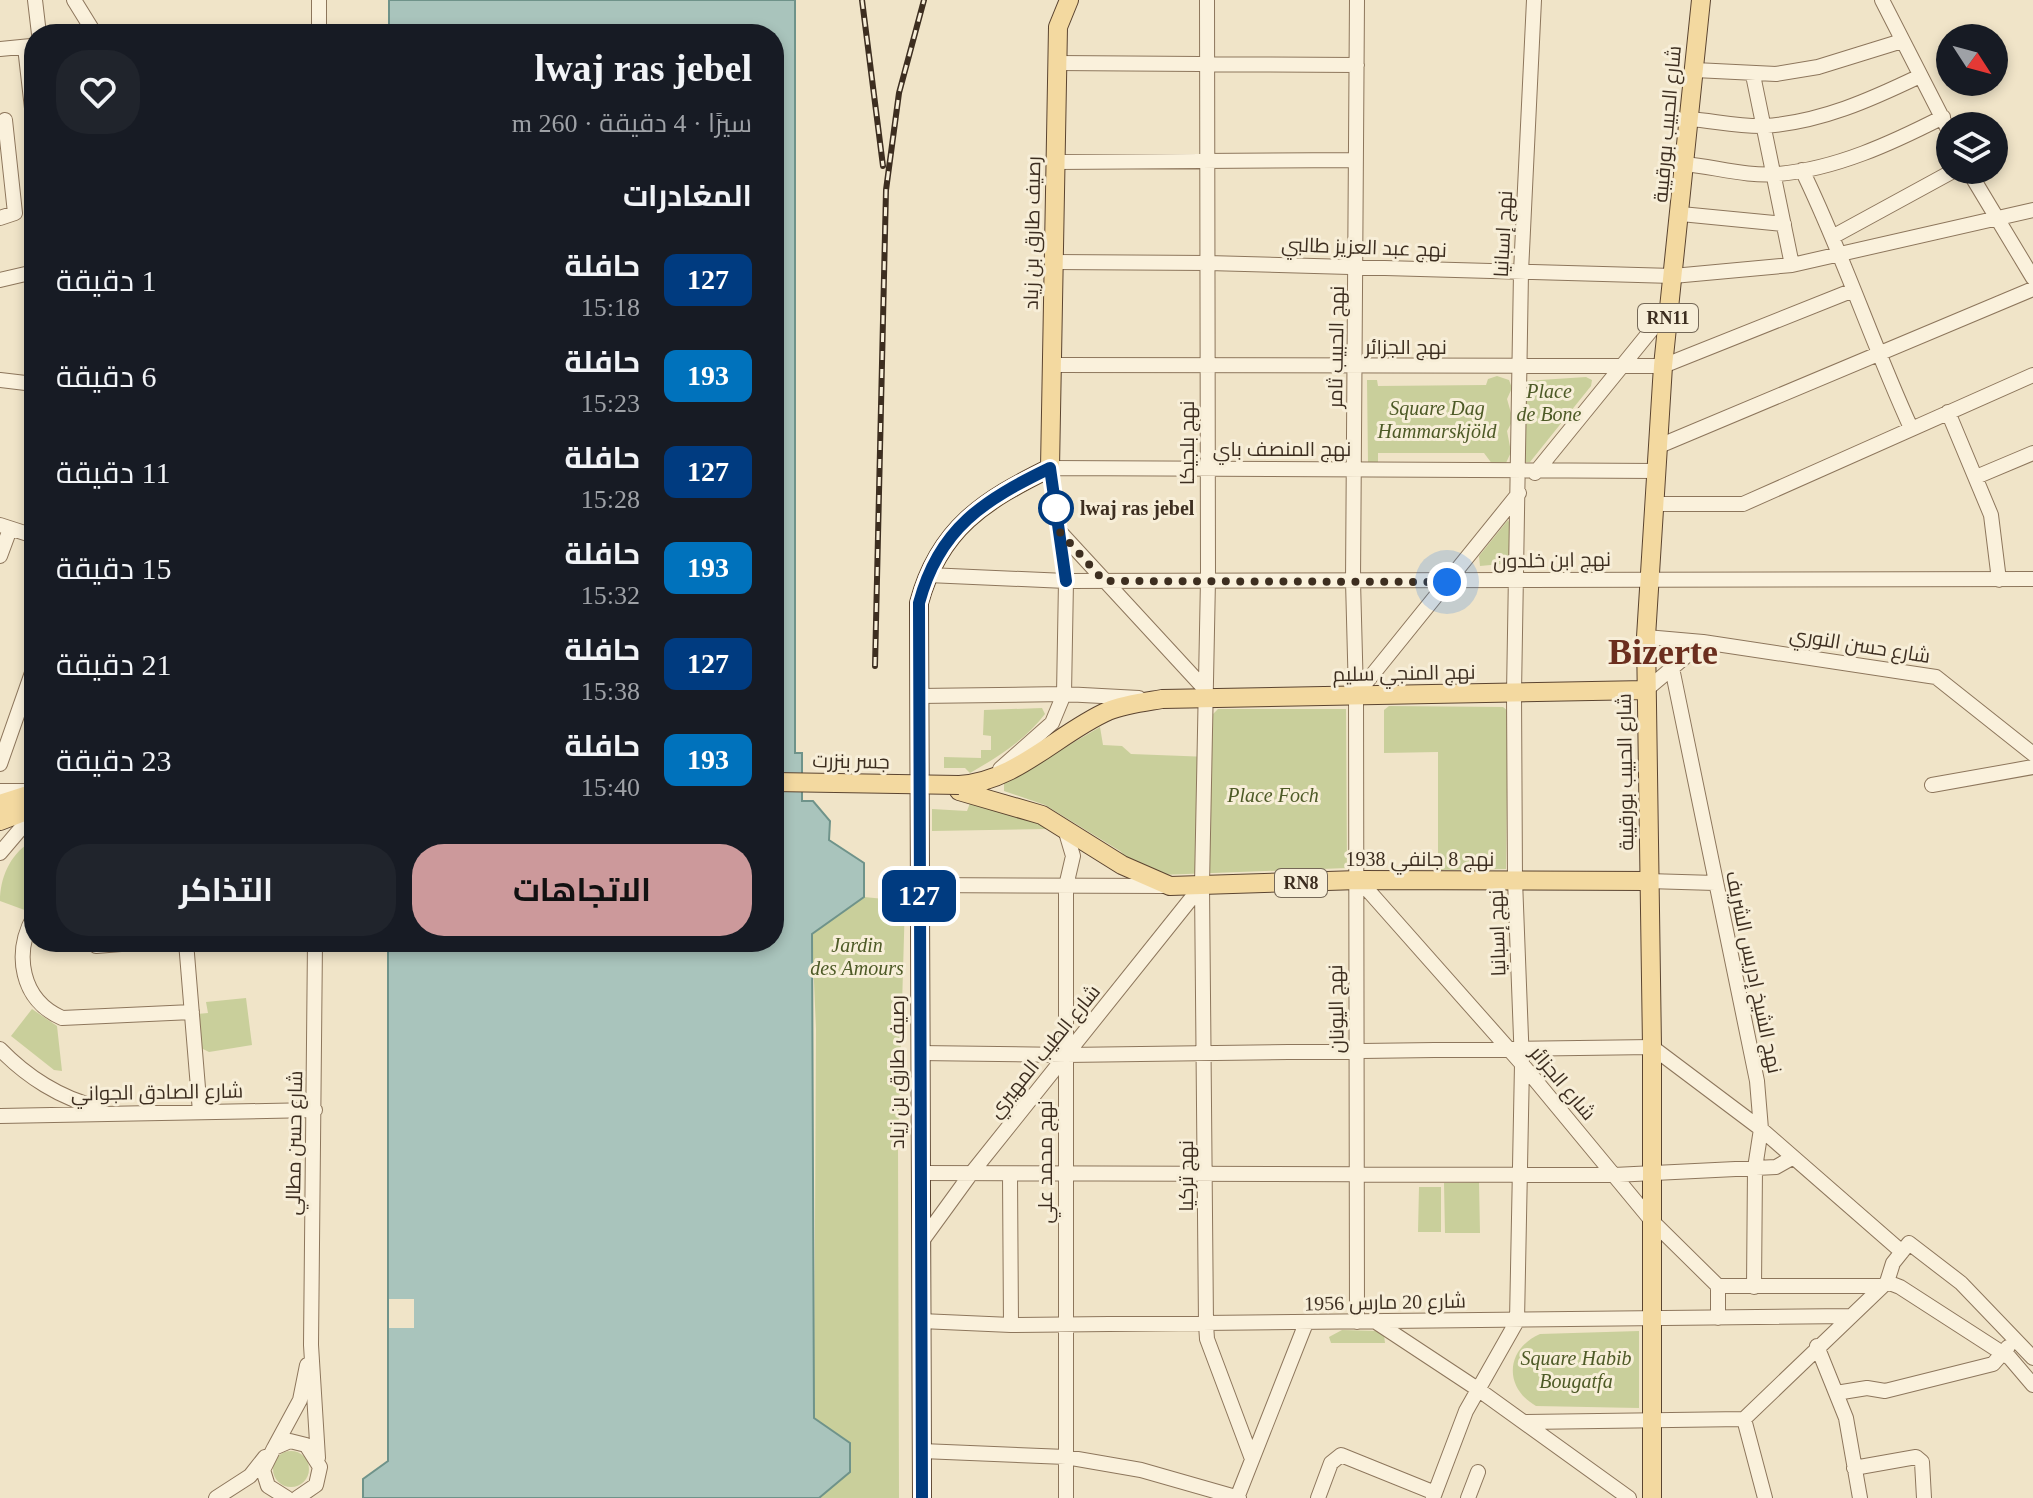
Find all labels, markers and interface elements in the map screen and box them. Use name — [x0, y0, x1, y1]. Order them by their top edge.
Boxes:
north arrow — [1936, 24, 2008, 96]
map controls — [1936, 24, 2008, 184]
street label: شارع الحبيب بورقيبة — [1649, 45, 1688, 204]
text: lwaj ras jebel — [535, 47, 752, 89]
button: heart — [56, 50, 140, 134]
text: سيرًا · 4 دقيقة · 260 m — [512, 109, 752, 138]
button: layers — [1936, 112, 2008, 184]
street label: رصيف طارق بن زياد — [1020, 156, 1046, 310]
text: المغادرات — [623, 179, 752, 212]
street label: نهج إسبانيا — [1490, 190, 1519, 278]
street label: نهج عبد العزيز طالبي — [1281, 233, 1447, 266]
text: حافلة — [565, 249, 640, 282]
text: 1 دقيقة — [56, 264, 157, 297]
text: 127 — [687, 264, 729, 295]
street label: نهج الحبيب ثامر — [1324, 286, 1351, 409]
text: 15:18 — [581, 293, 640, 322]
road number: RN11 — [1638, 304, 1698, 332]
street label: نهج الجزائر — [1364, 336, 1447, 361]
text: حافلة — [565, 345, 640, 378]
text: 6 دقيقة — [56, 360, 157, 393]
text: 193 — [687, 360, 729, 391]
park label: Place de Bone — [1517, 380, 1582, 425]
text: 15:23 — [581, 389, 640, 418]
park label: Square Dag Hammarskjöld — [1377, 397, 1497, 443]
street label: نهج بلجيكا — [1176, 401, 1201, 485]
street label: نهج المنصف باي — [1213, 438, 1351, 465]
text: حافلة — [565, 441, 640, 474]
text: 11 دقيقة — [56, 456, 170, 489]
text: 127 — [687, 456, 729, 487]
text: 15:28 — [581, 485, 640, 514]
marker: lwaj ras jebel — [1039, 491, 1073, 525]
place label: lwaj ras jebel — [1080, 497, 1195, 520]
text: حافلة — [565, 537, 640, 570]
street label: نهج ابن خلدون — [1493, 548, 1611, 575]
text: 15 دقيقة — [56, 552, 172, 585]
text: 193 — [687, 552, 729, 583]
your location — [1427, 562, 1467, 602]
text: 15:32 — [581, 581, 640, 610]
street label: شارع حسن النوري — [1787, 623, 1932, 672]
district label: Bizerte — [1608, 632, 1718, 672]
text: حافلة — [565, 633, 640, 666]
text: 21 دقيقة — [56, 648, 172, 681]
text: 127 — [687, 648, 729, 679]
street label: نهج المنجي سليم — [1332, 661, 1476, 690]
text: 15:38 — [581, 677, 640, 706]
street label: شارع الحبيب بورقيبة — [1613, 693, 1640, 851]
text: حافلة — [565, 729, 640, 762]
text: 23 دقيقة — [56, 744, 172, 777]
text: 193 — [687, 744, 729, 775]
street label: جسر بنزرت — [812, 749, 890, 774]
text: 15:40 — [581, 773, 640, 802]
park label: Place Foch — [1226, 784, 1319, 806]
button: التذاكر — [56, 844, 396, 936]
button: الاتجاهات — [412, 844, 752, 936]
street label: نهج 8 جانفي 1938 — [1346, 848, 1494, 875]
road number: RN8 — [1275, 869, 1327, 897]
street label: نهج الشيخ إدريس الشريف — [1719, 869, 1786, 1076]
line badge: 127 — [873, 870, 965, 922]
text: 127 — [898, 880, 940, 911]
street label: نهج إسبانيا — [1484, 889, 1513, 977]
park label: Jardin des Amours — [810, 934, 904, 979]
street label: نهج اليونان — [1324, 964, 1351, 1054]
street label: شارع الطيب المهيري — [984, 980, 1108, 1125]
street label: رصيف طارق بن زياد — [886, 995, 910, 1149]
street label: شارع الجزائر — [1523, 1041, 1600, 1126]
street label: شارع حسن مطالي — [282, 1070, 311, 1216]
street label: شارع الصادق الجواني — [71, 1079, 243, 1110]
street label: نهج محمد علي — [1034, 1100, 1061, 1224]
street label: نهج تركيا — [1175, 1140, 1200, 1212]
street label: شارع 20 مارس 1956 — [1304, 1290, 1466, 1317]
park label: Square Habib Bougatfa — [1521, 1347, 1631, 1393]

